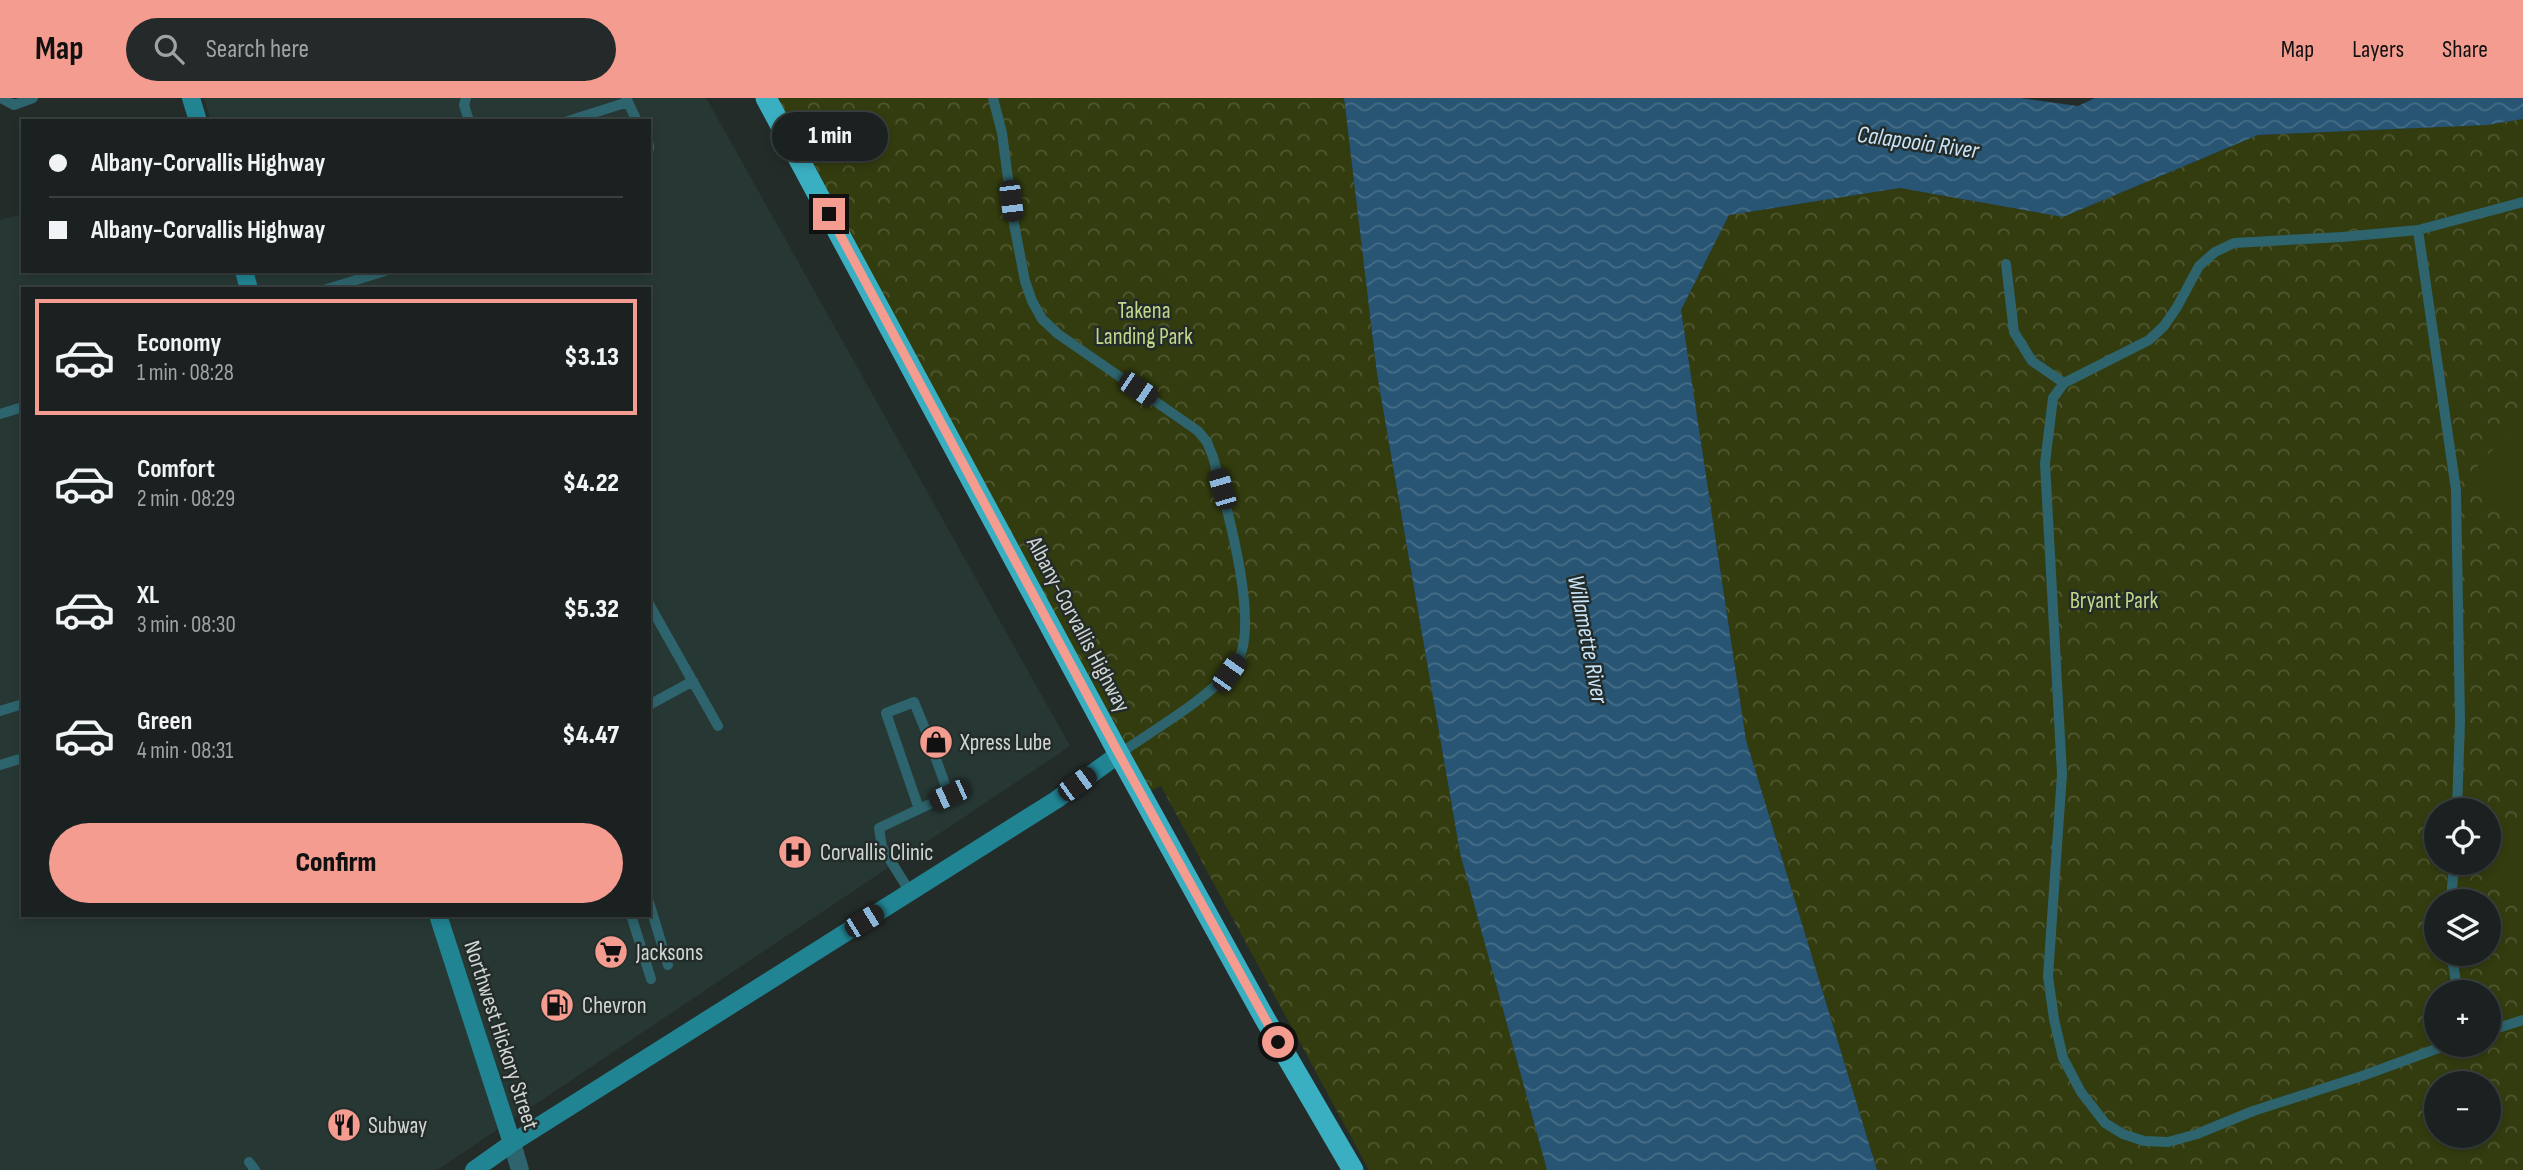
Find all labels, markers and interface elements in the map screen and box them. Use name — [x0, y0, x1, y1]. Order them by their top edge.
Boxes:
search box — [126, 18, 616, 81]
text: Map — [35, 29, 84, 69]
icon: search — [150, 30, 188, 68]
text: Search here — [206, 34, 309, 65]
text: Map — [2281, 35, 2314, 64]
text: Layers — [2352, 35, 2404, 64]
text: Share — [2442, 35, 2488, 64]
callout: 1 min — [771, 113, 887, 162]
water label: Calapooia River — [1855, 120, 1982, 166]
text: 1 min — [808, 122, 852, 150]
text: Albany-Corvallis Highway — [91, 148, 325, 179]
car — [999, 179, 1024, 223]
route end — [813, 198, 845, 230]
text: Albany-Corvallis Highway — [91, 215, 325, 246]
park label: Takena Landing Park — [1095, 297, 1193, 351]
icon: car — [53, 326, 116, 389]
text: Economy — [137, 328, 221, 359]
text: $3.13 — [564, 342, 619, 373]
text: 1 min · 08:28 — [137, 359, 234, 387]
car — [1115, 369, 1162, 409]
icon: car — [53, 452, 116, 515]
text: Comfort — [137, 454, 215, 485]
car — [1207, 466, 1238, 512]
text: $4.22 — [563, 468, 619, 499]
text: 2 min · 08:29 — [137, 485, 235, 513]
street label: Albany-Corvallis Highway — [1020, 531, 1136, 717]
water label: Willamette River — [1561, 572, 1614, 707]
icon: car — [53, 578, 116, 641]
text: XL — [137, 580, 159, 611]
park label: Bryant Park — [2070, 587, 2159, 615]
text: $5.32 — [564, 594, 619, 625]
text: 3 min · 08:30 — [137, 611, 236, 639]
car — [1209, 650, 1250, 696]
icon: car — [53, 704, 116, 767]
text: Green — [137, 706, 192, 737]
text: $4.47 — [562, 720, 619, 751]
shop icon: Xpress Lube — [917, 723, 955, 761]
place label: Xpress Lube — [959, 729, 1052, 757]
text: 4 min · 08:31 — [137, 737, 233, 765]
car — [1054, 763, 1101, 805]
car — [926, 777, 973, 813]
map controls — [2424, 798, 2501, 1148]
button: locate — [2424, 798, 2501, 875]
button: Confirm — [49, 823, 623, 903]
hospital icon: Corvallis Clinic — [776, 833, 814, 871]
place label: Corvallis Clinic — [820, 839, 933, 867]
button: layers — [2424, 889, 2501, 966]
car — [841, 901, 888, 941]
supermarket icon: Jacksons — [592, 933, 630, 971]
street label: Northwest Hickory Street — [457, 937, 545, 1133]
place label: Jacksons — [635, 939, 703, 967]
button: + — [2424, 980, 2501, 1057]
fuel station icon: Chevron — [538, 986, 576, 1024]
place label: Chevron — [582, 992, 647, 1020]
route start — [1262, 1026, 1294, 1058]
button: − — [2424, 1071, 2501, 1148]
restaurant icon: Subway — [325, 1106, 363, 1144]
place label: Subway — [368, 1112, 427, 1140]

